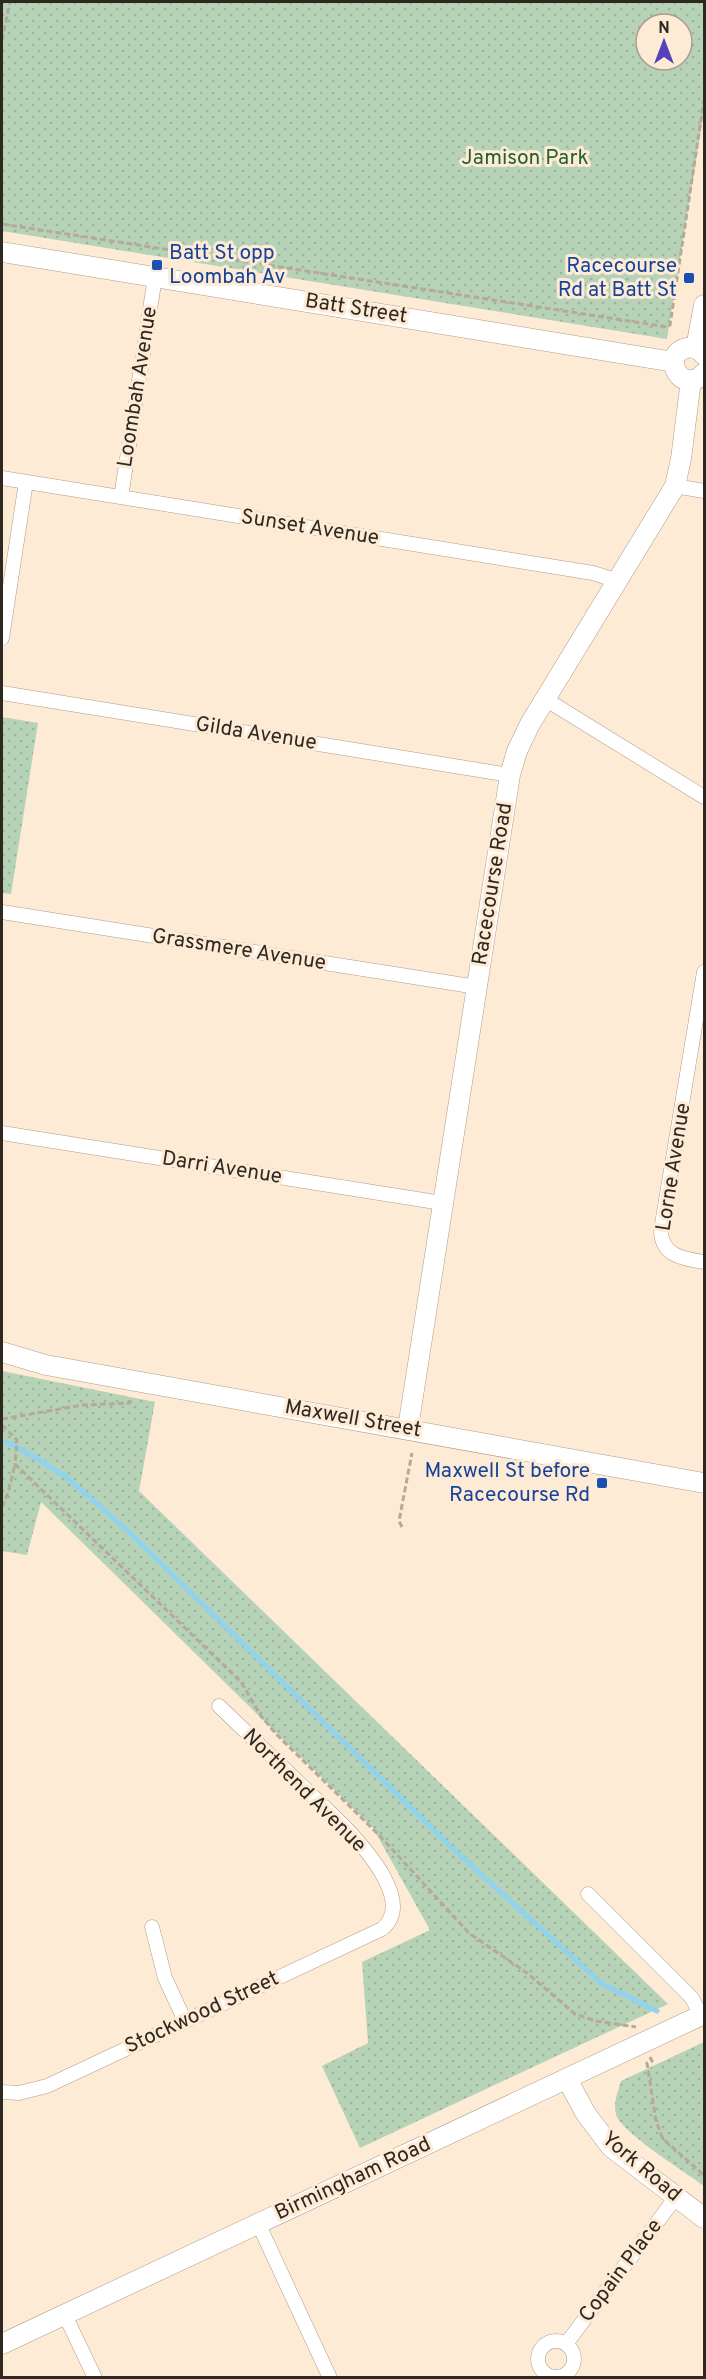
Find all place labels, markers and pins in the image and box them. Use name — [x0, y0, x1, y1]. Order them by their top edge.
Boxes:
place label: Batt St opp Loombah Av — [169, 240, 285, 291]
place label: Racecourse Rd at Batt St — [558, 253, 677, 304]
marker: Batt St opp Loombah Av — [150, 258, 164, 272]
marker: Racecourse Rd at Batt St — [682, 271, 696, 285]
place label: Maxwell St before Racecourse Rd — [425, 1458, 590, 1509]
marker: Maxwell St before Racecourse Rd — [595, 1476, 609, 1490]

